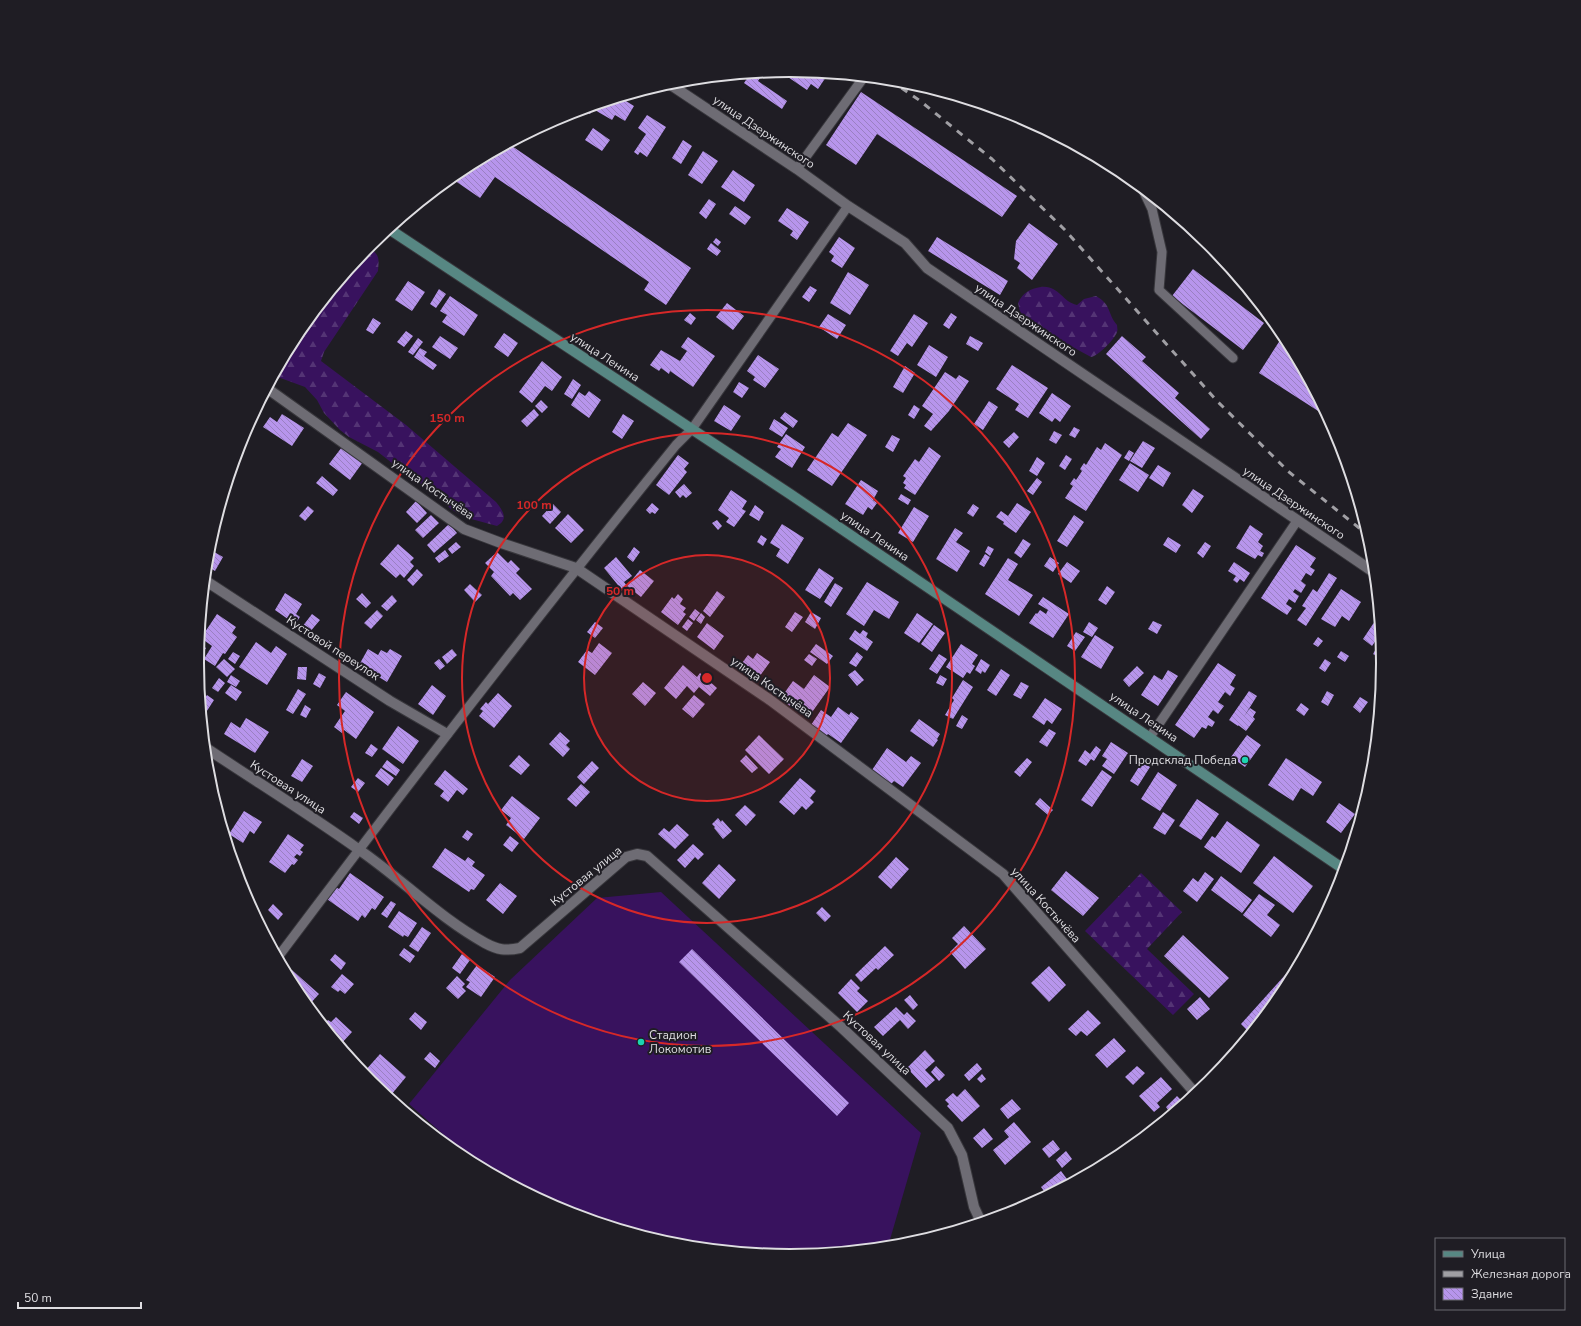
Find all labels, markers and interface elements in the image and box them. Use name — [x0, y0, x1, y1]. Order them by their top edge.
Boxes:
street label: улица Дзержинского — [710, 92, 818, 172]
street label: улица Дзержинского — [972, 280, 1080, 360]
street label: улица Ленина — [567, 329, 643, 385]
text: 150 m — [429, 410, 465, 426]
street label: улица Костычёва — [389, 455, 477, 523]
street label: улица Дзержинского — [1240, 463, 1348, 543]
text: 100 m — [516, 497, 552, 513]
street label: улица Ленина — [838, 507, 912, 565]
text: 50 m — [606, 583, 634, 599]
street label: Кустовой переулок — [283, 612, 383, 684]
street label: улица Костычёва — [728, 653, 816, 721]
centre of rings — [700, 671, 714, 685]
street label: улица Ленина — [1107, 688, 1181, 746]
place label: Продсклад Победа — [1129, 752, 1237, 768]
marker: Продсклад Победа — [1240, 755, 1250, 765]
street label: Кустовая улица — [247, 756, 329, 818]
street label: Кустовая улица — [547, 842, 625, 910]
street label: улица Костычёва — [1008, 864, 1084, 946]
street label: Кустовая улица — [840, 1007, 914, 1079]
place label: Стадион Локомотив — [649, 1027, 712, 1057]
marker: Стадион Локомотив — [636, 1037, 646, 1047]
legend — [1435, 1238, 1565, 1310]
text: Улица — [1470, 1246, 1505, 1262]
text: Железная дорога — [1471, 1266, 1571, 1282]
scale bar — [18, 1284, 141, 1310]
text: Здание — [1471, 1286, 1513, 1302]
text: 50 m — [24, 1290, 52, 1306]

